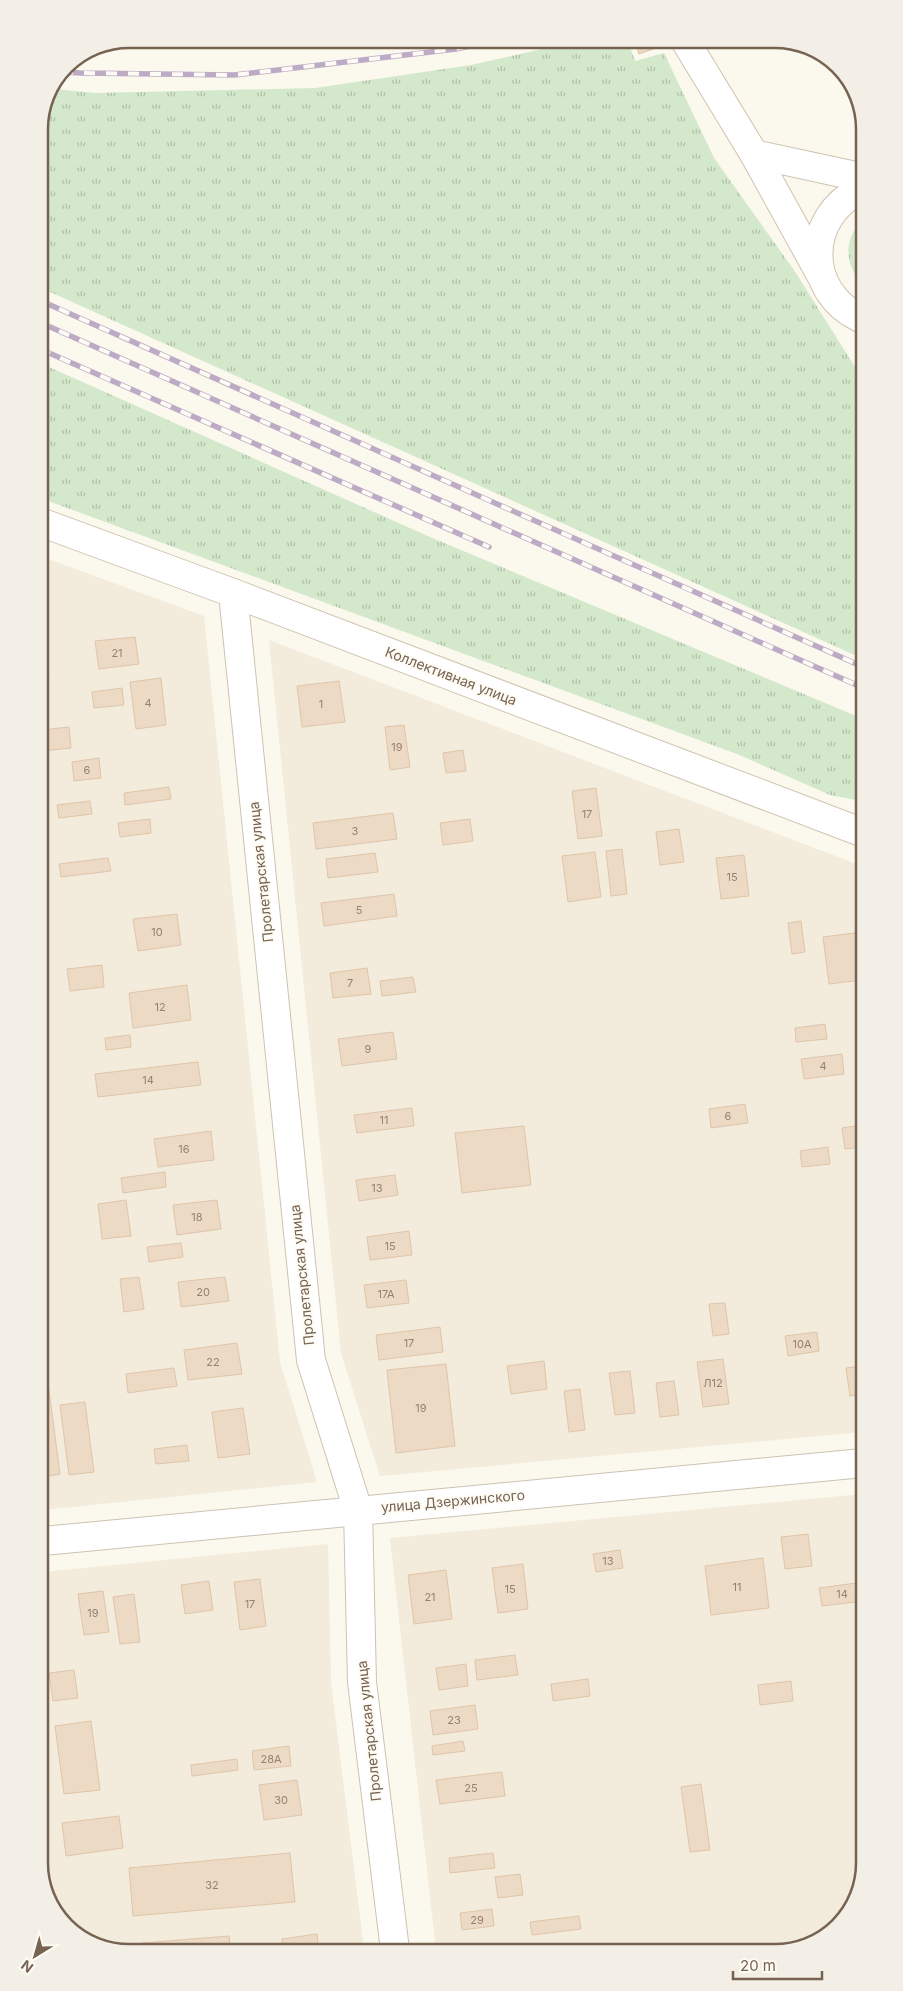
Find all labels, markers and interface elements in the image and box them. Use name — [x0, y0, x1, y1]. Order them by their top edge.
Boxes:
street label: Коллективная улица — [383, 643, 519, 708]
house number: 21 — [111, 646, 123, 660]
house number: 4 — [144, 696, 152, 710]
house number: 1 — [319, 697, 323, 711]
house number: 19 — [391, 740, 403, 754]
house number: 6 — [84, 763, 91, 777]
street label: Пролетарская улица — [245, 801, 276, 943]
house number: 17 — [582, 807, 592, 821]
house number: 3 — [352, 824, 359, 838]
house number: 15 — [726, 870, 738, 884]
house number: 5 — [356, 903, 363, 917]
house number: 10 — [151, 925, 163, 939]
house number: 7 — [347, 976, 353, 990]
house number: 12 — [154, 1000, 166, 1014]
house number: 9 — [365, 1042, 372, 1056]
house number: 4 — [819, 1059, 827, 1073]
house number: 14 — [142, 1073, 154, 1087]
house number: 6 — [725, 1109, 732, 1123]
house number: 11 — [380, 1113, 388, 1127]
house number: 16 — [178, 1142, 190, 1156]
house number: 13 — [371, 1181, 383, 1195]
street label: Пролетарская улица — [286, 1204, 317, 1346]
house number: 18 — [191, 1210, 203, 1224]
house number: 15 — [384, 1239, 396, 1253]
house number: 20 — [196, 1285, 210, 1299]
house number: 17А — [377, 1287, 395, 1301]
house number: 17 — [404, 1336, 414, 1350]
house number: 10А — [792, 1337, 812, 1351]
house number: 22 — [206, 1355, 220, 1369]
house number: Л12 — [703, 1376, 723, 1390]
house number: 19 — [415, 1401, 427, 1415]
street label: улица Дзержинского — [380, 1486, 526, 1515]
house number: 13 — [602, 1554, 614, 1568]
house number: 11 — [733, 1580, 741, 1594]
house number: 15 — [504, 1582, 516, 1596]
house number: 14 — [836, 1587, 848, 1601]
house number: 21 — [424, 1590, 436, 1604]
house number: 17 — [245, 1597, 255, 1611]
house number: 19 — [87, 1606, 99, 1620]
street label: Пролетарская улица — [353, 1660, 384, 1802]
house number: 23 — [447, 1713, 461, 1727]
house number: 28А — [260, 1752, 282, 1766]
house number: 25 — [464, 1781, 478, 1795]
house number: 30 — [274, 1793, 288, 1807]
house number: 32 — [205, 1878, 219, 1892]
house number: 29 — [470, 1913, 484, 1927]
north arrow — [10, 1931, 60, 1981]
scale bar — [733, 1948, 822, 1980]
text: 20 m — [740, 1956, 776, 1975]
text: N — [17, 1957, 36, 1977]

